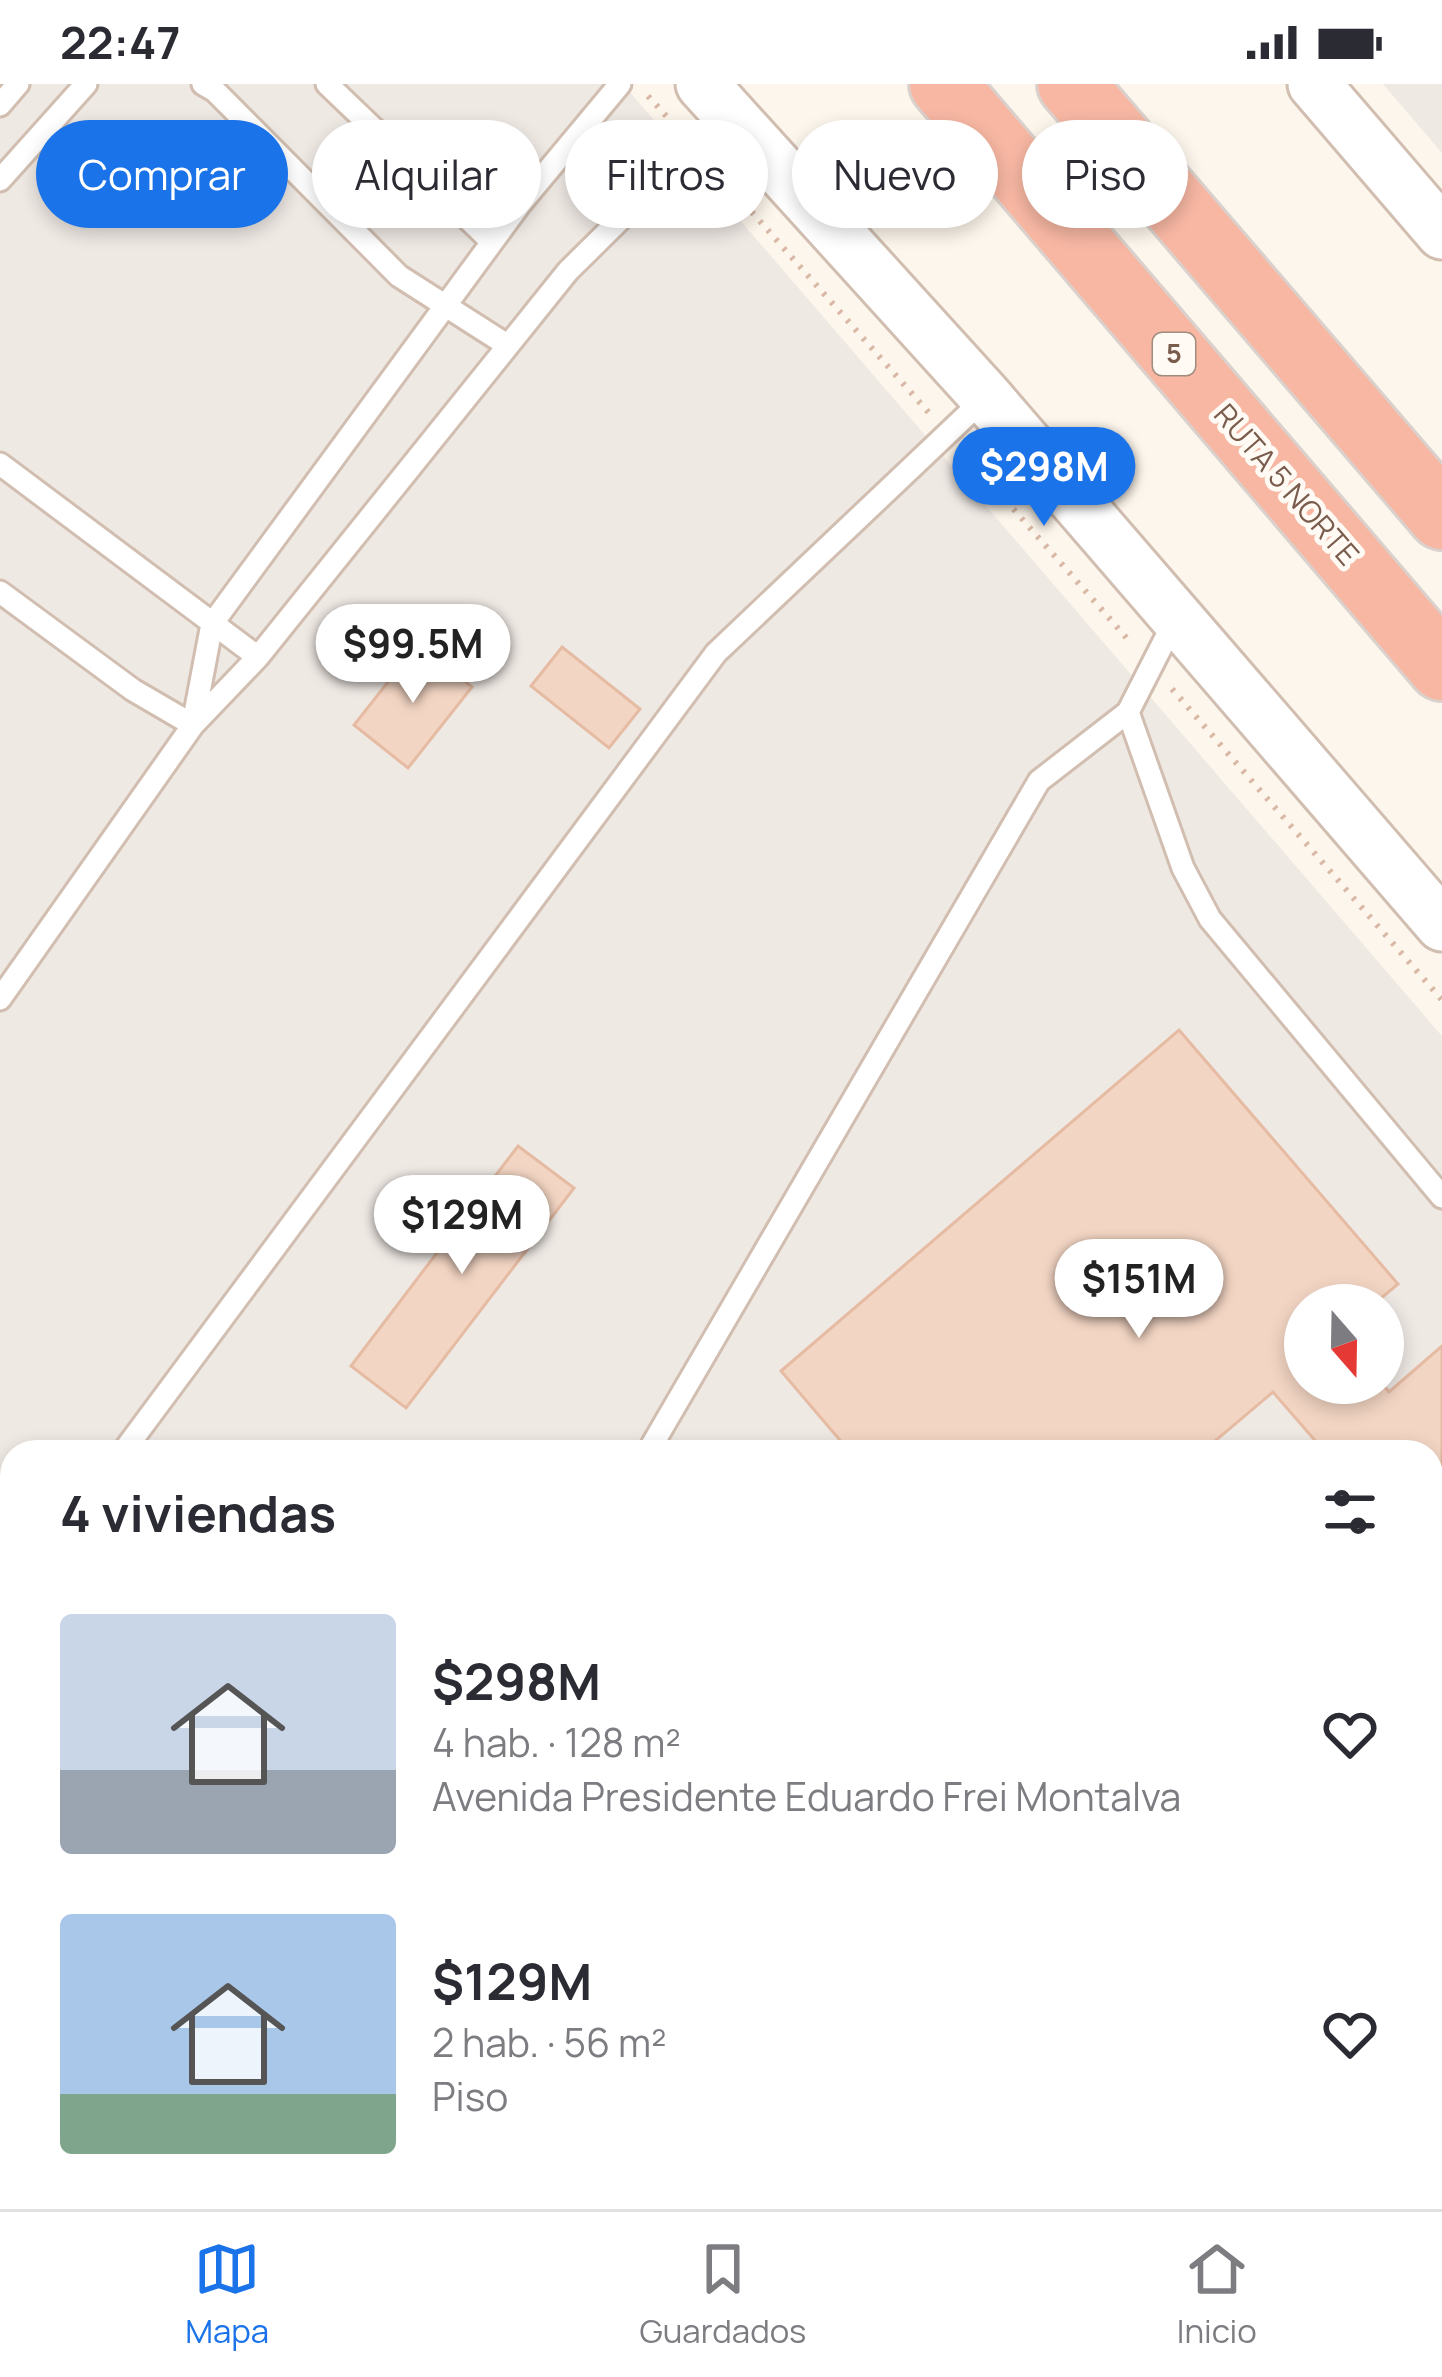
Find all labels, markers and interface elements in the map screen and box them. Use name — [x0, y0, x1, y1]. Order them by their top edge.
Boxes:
text: 22:47 — [60, 11, 180, 73]
chip: Comprar — [36, 120, 288, 228]
chip: Alquilar — [312, 120, 541, 228]
chip: Filtros — [565, 120, 768, 228]
chip: Nuevo — [792, 120, 998, 228]
chip: Piso — [1022, 120, 1188, 228]
road number: 5 — [1153, 333, 1195, 375]
street label: RUTA 5 NORTE — [1205, 394, 1369, 574]
pin: $298M — [960, 427, 1128, 529]
text: $298M — [979, 439, 1109, 493]
pin: $99.5M — [315, 604, 511, 706]
text: $99.5M — [343, 616, 483, 670]
pin: $129M — [378, 1175, 546, 1277]
text: $129M — [401, 1187, 523, 1241]
pin: $151M — [1055, 1239, 1223, 1341]
text: $151M — [1082, 1251, 1196, 1305]
north arrow — [1284, 1284, 1404, 1404]
map controls — [1284, 1284, 1404, 1404]
text: 4 viviendas — [60, 1478, 336, 1547]
icon: filters — [1317, 1479, 1383, 1545]
text: $298M — [432, 1646, 601, 1715]
icon: home — [156, 1662, 300, 1806]
icon: heart — [1317, 1701, 1383, 1767]
text: 4 hab. · 128 m² — [432, 1715, 681, 1769]
text: Avenida Presidente Eduardo Frei Montalva — [432, 1769, 1181, 1823]
text: $129M — [432, 1946, 592, 2015]
icon: home — [156, 1962, 300, 2106]
icon: heart — [1317, 2001, 1383, 2067]
text: 2 hab. · 56 m² — [432, 2015, 667, 2069]
text: Piso — [432, 2069, 508, 2123]
tab: Mapa — [185, 2236, 269, 2353]
tab: Guardados — [640, 2236, 806, 2353]
tab: Inicio — [1177, 2236, 1257, 2353]

